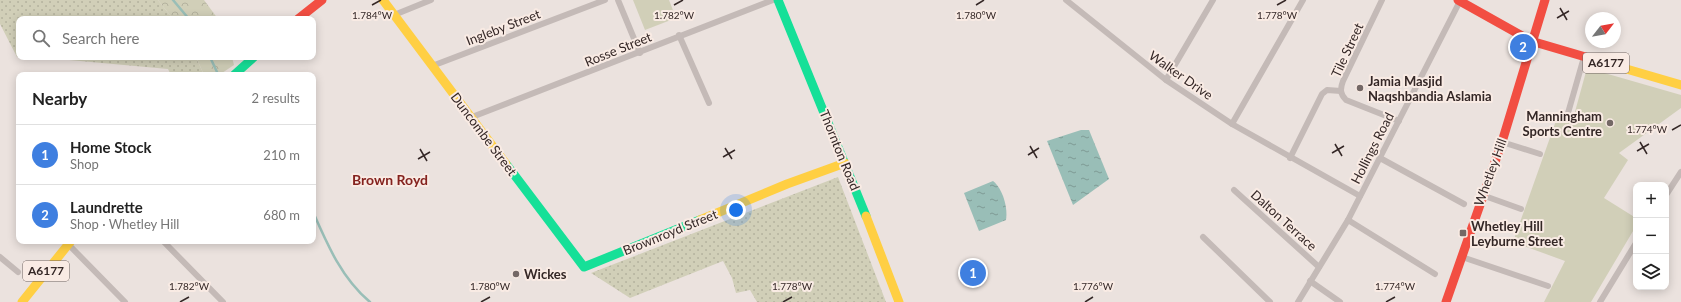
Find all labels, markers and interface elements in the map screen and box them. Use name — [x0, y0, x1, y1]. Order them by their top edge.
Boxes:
street label: Ingleby Street — [463, 5, 543, 49]
text: 1.784°W — [352, 9, 393, 21]
text: 1.782°W — [654, 9, 695, 21]
text: 1.780°W — [956, 9, 997, 21]
text: 1.778°W — [1257, 9, 1298, 21]
north arrow — [1585, 12, 1621, 48]
search box — [16, 16, 316, 60]
street label: Tile Street — [1327, 20, 1367, 80]
icon: search — [30, 27, 52, 49]
street label: Rosse Street — [582, 28, 654, 70]
text: Search here — [62, 29, 139, 47]
pin: 2 — [1510, 32, 1536, 62]
street label: Walker Drive — [1146, 47, 1216, 103]
road number: A6177 — [1583, 53, 1629, 73]
place label: Jamia Masjid Naqshbandia Aslamia — [1368, 73, 1492, 104]
marker: Jamia Masjid Naqshbandia Aslamia — [1355, 83, 1365, 93]
text: Nearby — [32, 88, 87, 109]
street label: Duncombe Street — [447, 89, 521, 179]
text: 2 results — [252, 90, 300, 106]
street label: Thornton Road — [817, 107, 863, 193]
place label: Manningham Sports Centre — [1522, 108, 1602, 139]
street label: Hollings Road — [1347, 110, 1397, 186]
marker: Manningham Sports Centre — [1605, 118, 1615, 128]
text: 1.774°W — [1627, 123, 1668, 135]
street label: Whetley Hill — [1470, 136, 1510, 208]
text: Home Stock — [70, 138, 151, 156]
text: 1 — [41, 147, 49, 163]
text: 210 m — [263, 147, 300, 163]
text: Shop — [70, 156, 99, 172]
district label: Brown Royd — [352, 171, 428, 188]
map controls — [1633, 182, 1669, 290]
button: + — [1633, 182, 1669, 218]
street label: Dalton Terrace — [1248, 186, 1320, 254]
text: Laundrette — [70, 198, 143, 216]
your location — [726, 200, 746, 220]
street label: Brownroyd Street — [620, 206, 720, 258]
text: 2 — [41, 207, 49, 223]
text: 680 m — [263, 207, 300, 223]
text: Shop · Whetley Hill — [70, 216, 179, 232]
place label: Whetley Hill Leyburne Street — [1471, 218, 1563, 249]
button: − — [1633, 218, 1669, 254]
marker: Whetley Hill Leyburne Street — [1458, 228, 1468, 238]
button: layers — [1633, 254, 1669, 290]
pin: 1 — [960, 258, 986, 288]
road number: A6177 — [23, 261, 69, 281]
place label: Wickes — [524, 266, 567, 282]
marker: Wickes — [511, 269, 521, 279]
text: 1.782°W — [169, 280, 210, 292]
text: 1.780°W — [470, 280, 511, 292]
text: 1.778°W — [772, 280, 813, 292]
text: 1.776°W — [1073, 280, 1114, 292]
text: 1.774°W — [1375, 280, 1416, 292]

